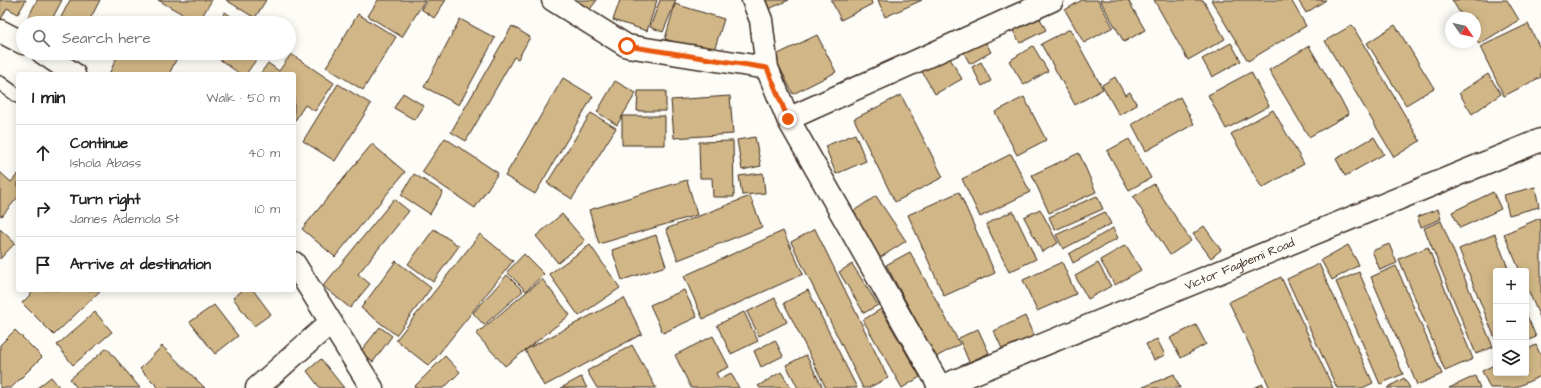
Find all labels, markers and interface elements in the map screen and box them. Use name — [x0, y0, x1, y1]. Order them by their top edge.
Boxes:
north arrow — [1445, 12, 1481, 48]
search box — [16, 16, 296, 60]
icon: search — [30, 27, 52, 49]
text: Search here — [62, 28, 151, 49]
route start — [618, 37, 636, 55]
text: 1 min — [32, 86, 65, 110]
text: Walk · 50 m — [206, 89, 280, 107]
route end — [779, 110, 797, 128]
text: Continue — [70, 133, 128, 154]
icon: ahead — [32, 142, 54, 164]
text: 40 m — [248, 144, 280, 162]
text: Ishola Abass — [70, 154, 141, 172]
text: Turn right — [70, 189, 141, 210]
icon: right — [32, 198, 54, 220]
text: 10 m — [255, 200, 280, 218]
text: James Ademola St — [70, 210, 179, 228]
street label: Victor Fagbemi Road — [1182, 234, 1297, 294]
icon: arrive — [32, 254, 54, 276]
text: Arrive at destination — [70, 254, 211, 275]
map controls — [1493, 268, 1529, 376]
button: + — [1493, 268, 1529, 304]
button: − — [1493, 304, 1529, 340]
button: layers — [1493, 340, 1529, 376]

